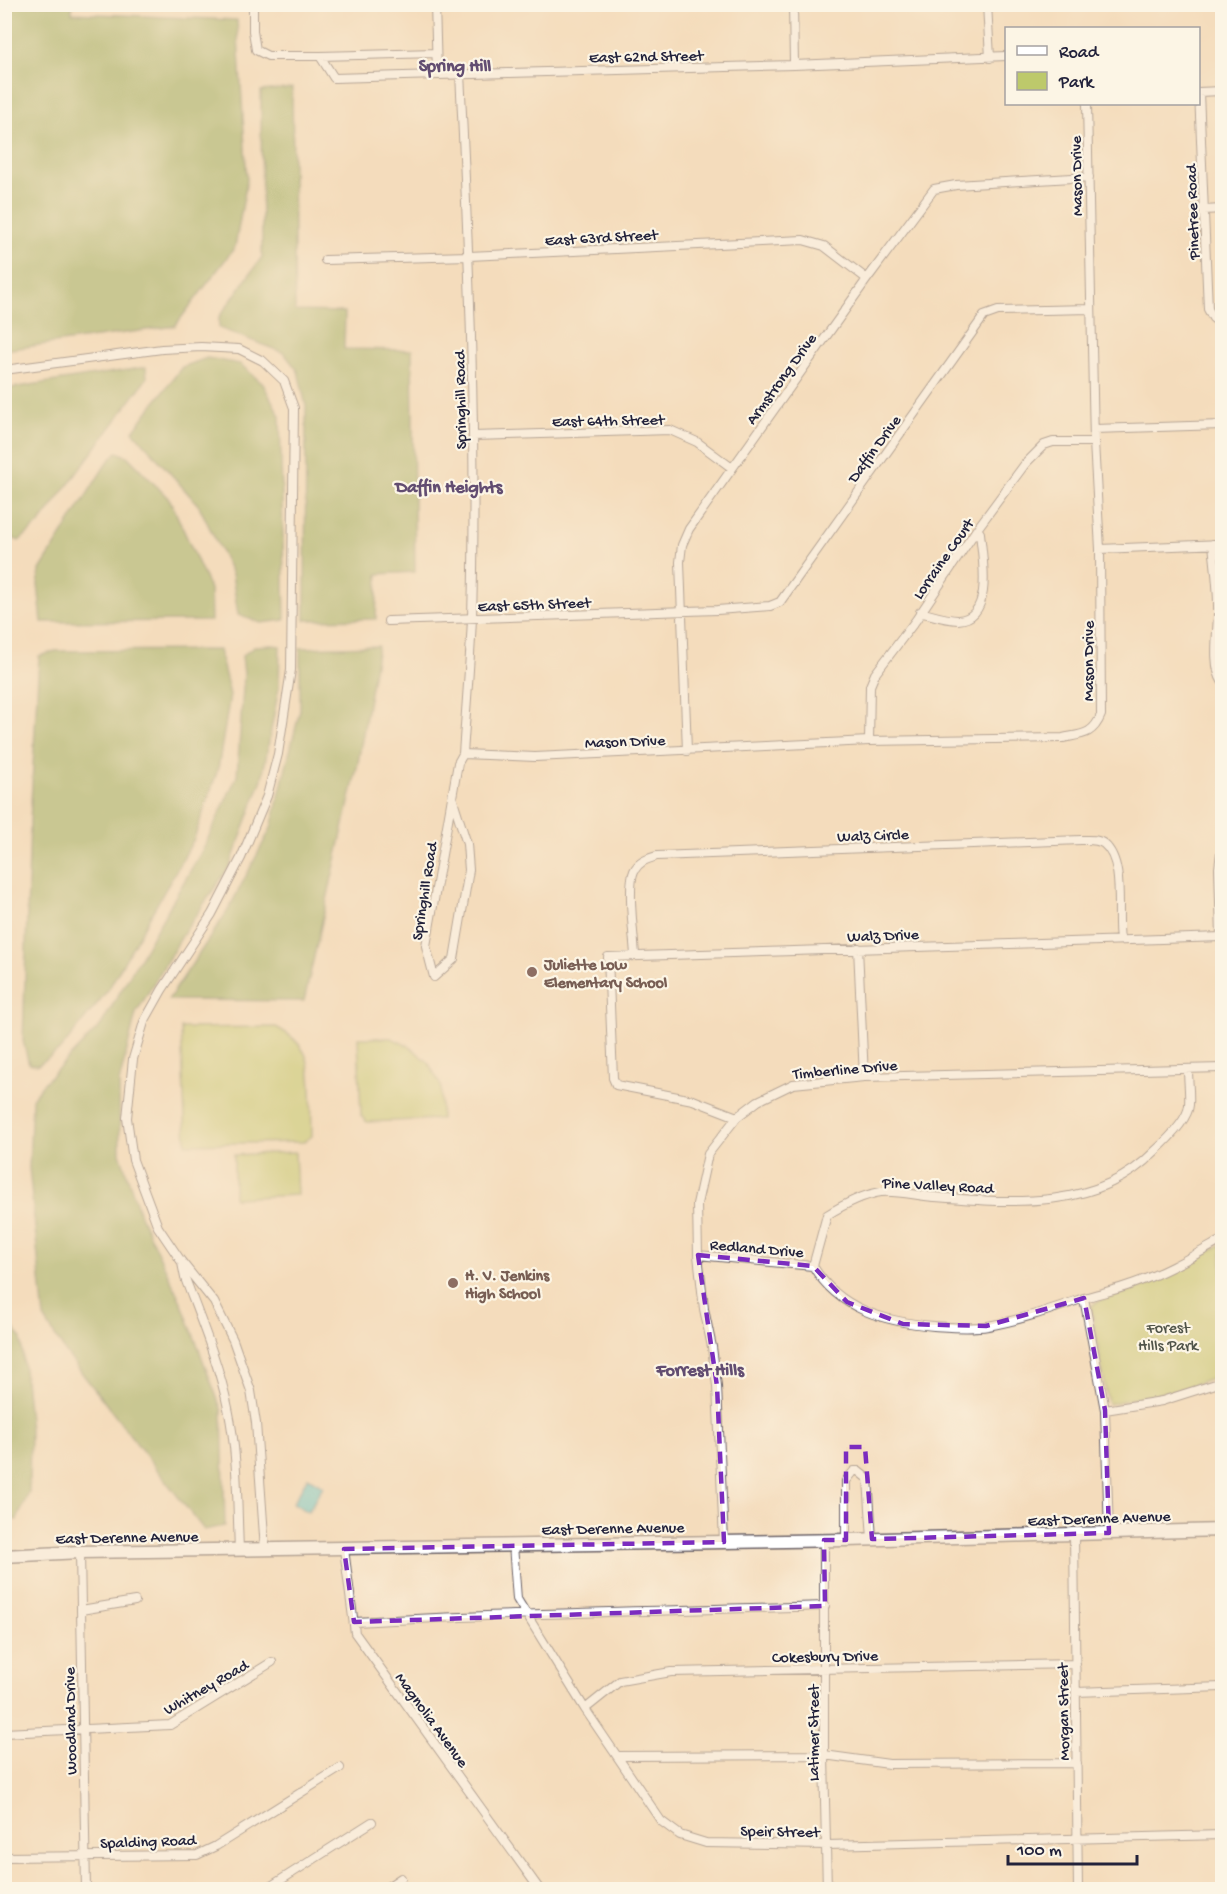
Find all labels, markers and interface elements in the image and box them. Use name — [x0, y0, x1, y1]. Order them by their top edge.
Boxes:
legend — [1005, 27, 1200, 105]
text: Road — [1059, 43, 1100, 64]
street label: East 62nd Street — [589, 48, 705, 69]
district label: Spring Hill — [419, 57, 491, 78]
text: Park — [1058, 73, 1095, 94]
street label: Mason Drive — [1068, 135, 1089, 216]
street label: Pinetree Road — [1183, 162, 1206, 261]
street label: East 63rd Street — [544, 227, 660, 252]
street label: Armstrong Drive — [743, 330, 823, 429]
street label: Springhill Road — [452, 349, 473, 450]
street label: East 64th Street — [552, 412, 666, 433]
street label: Daffin Drive — [844, 412, 907, 488]
district label: Daffin Heights — [394, 478, 504, 499]
street label: Lorraine Court — [910, 515, 980, 604]
street label: East 65th Street — [477, 595, 592, 618]
street label: Mason Drive — [1081, 620, 1100, 701]
street label: Mason Drive — [585, 733, 666, 754]
street label: Walz Circle — [837, 827, 910, 848]
street label: Springhill Road — [409, 840, 444, 942]
street label: Walz Drive — [847, 927, 920, 948]
place label: Juliette Low Elementary School — [543, 957, 668, 994]
marker: Juliette Low Elementary School — [525, 965, 539, 979]
street label: Timberline Drive — [791, 1057, 899, 1086]
street label: Pine Valley Road — [881, 1175, 996, 1200]
street label: Redland Drive — [709, 1237, 805, 1264]
place label: H. V. Jenkins High School — [465, 1268, 550, 1305]
marker: H. V. Jenkins High School — [446, 1276, 460, 1290]
park label: Forest Hills Park — [1138, 1320, 1200, 1357]
district label: Forrest Hills — [655, 1361, 745, 1382]
street label: East Derenne Avenue — [1027, 1508, 1172, 1532]
street label: East Derenne Avenue — [541, 1520, 685, 1541]
street label: East Derenne Avenue — [55, 1529, 199, 1550]
street label: Cokesbury Drive — [772, 1648, 879, 1669]
street label: Whitney Road — [161, 1656, 254, 1721]
street label: Morgan Street — [1055, 1662, 1076, 1761]
street label: Woodland Drive — [62, 1666, 83, 1775]
street label: Magnolia Avenue — [389, 1670, 471, 1773]
street label: Latimer Street — [806, 1683, 825, 1781]
street label: Speir Street — [740, 1823, 821, 1844]
scale bar — [1008, 1828, 1137, 1866]
street label: Spalding Road — [100, 1832, 198, 1855]
text: 100 m — [1016, 1841, 1062, 1862]

